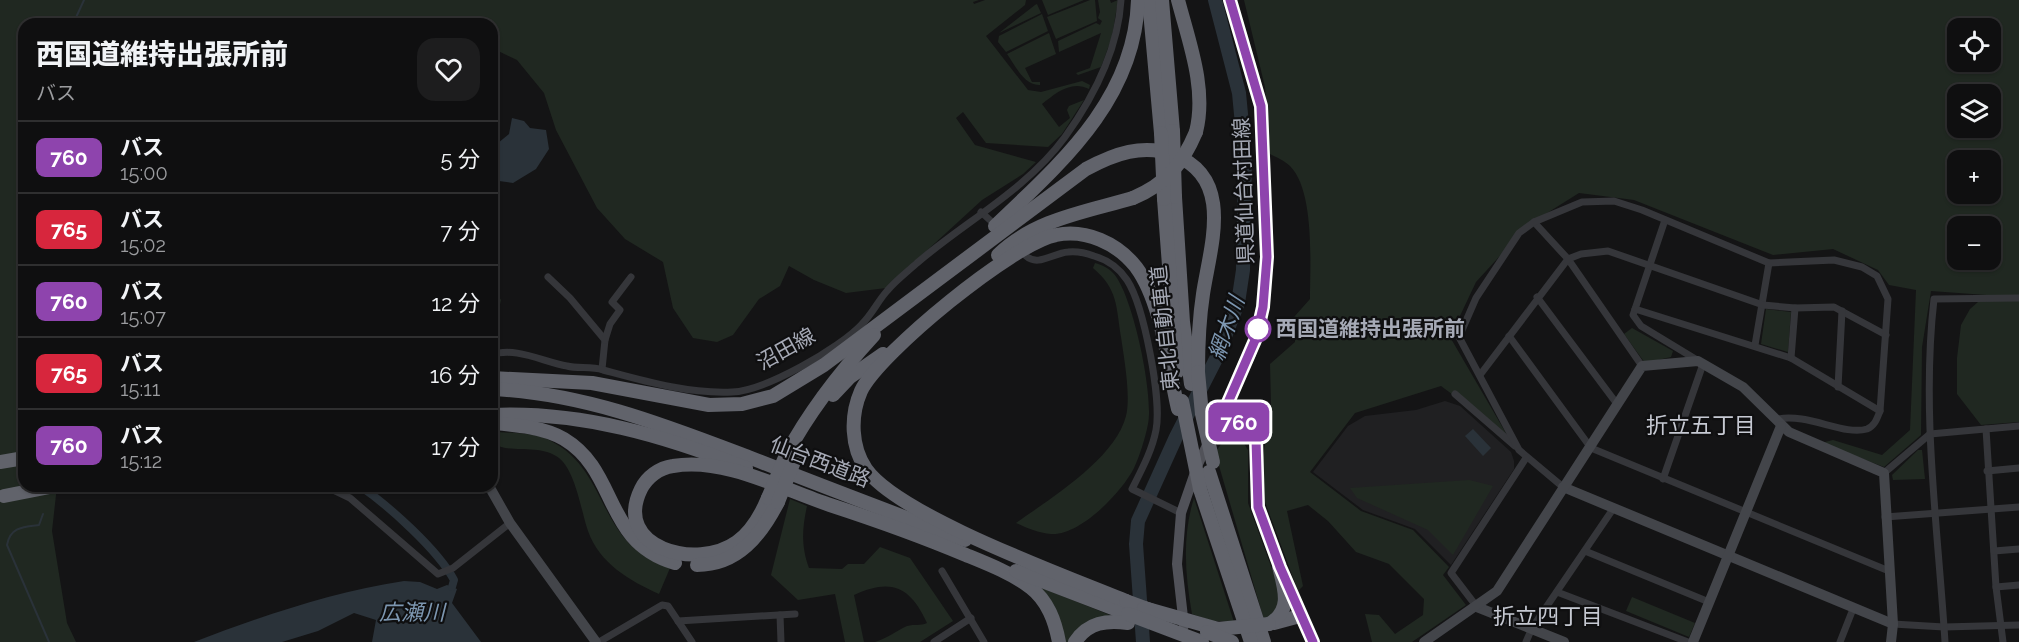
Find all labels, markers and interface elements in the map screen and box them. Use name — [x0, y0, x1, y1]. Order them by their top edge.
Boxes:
map controls — [1947, 18, 2001, 270]
button: locate — [1947, 18, 2001, 72]
text: 西国道維持出張所前 — [36, 38, 288, 71]
button: heart — [417, 38, 480, 101]
text: バス — [36, 81, 76, 105]
button: layers — [1947, 84, 2001, 138]
street label: 県道仙台村田線 — [1228, 117, 1259, 265]
text: バス — [120, 134, 164, 160]
text: 760 — [50, 145, 88, 170]
text: 5 分 — [440, 146, 480, 172]
button: + — [1947, 150, 2001, 204]
text: 15:00 — [120, 161, 168, 185]
text: バス — [120, 206, 164, 232]
button: − — [1947, 216, 2001, 270]
text: 765 — [51, 217, 87, 242]
text: 7 分 — [441, 218, 480, 244]
text: 15:02 — [120, 233, 166, 257]
street label: 東北自動車道 — [1145, 264, 1184, 392]
text: バス — [120, 278, 164, 304]
text: 760 — [50, 289, 88, 314]
text: 12 分 — [432, 290, 480, 316]
water label: 網木川 — [1203, 291, 1250, 363]
text: 15:07 — [120, 305, 166, 329]
marker: 西国道維持出張所前 — [1245, 316, 1271, 342]
place label: 西国道維持出張所前 — [1276, 316, 1465, 341]
street label: 沼田線 — [752, 322, 819, 375]
text: バス — [120, 350, 164, 376]
text: 765 — [51, 361, 87, 386]
text: 16 分 — [430, 362, 480, 388]
text: 15:11 — [120, 377, 160, 401]
line badge: 760 — [1204, 402, 1274, 442]
text: 760 — [1220, 410, 1258, 435]
district label: 折立五丁目 — [1646, 412, 1756, 438]
text: バス — [120, 422, 164, 448]
street label: 仙台西道路 — [767, 431, 874, 492]
text: 760 — [50, 433, 88, 458]
text: 17 分 — [431, 434, 480, 460]
text: 15:12 — [120, 449, 162, 473]
water label: 広瀬川 — [379, 599, 447, 625]
district label: 折立四丁目 — [1493, 603, 1603, 629]

